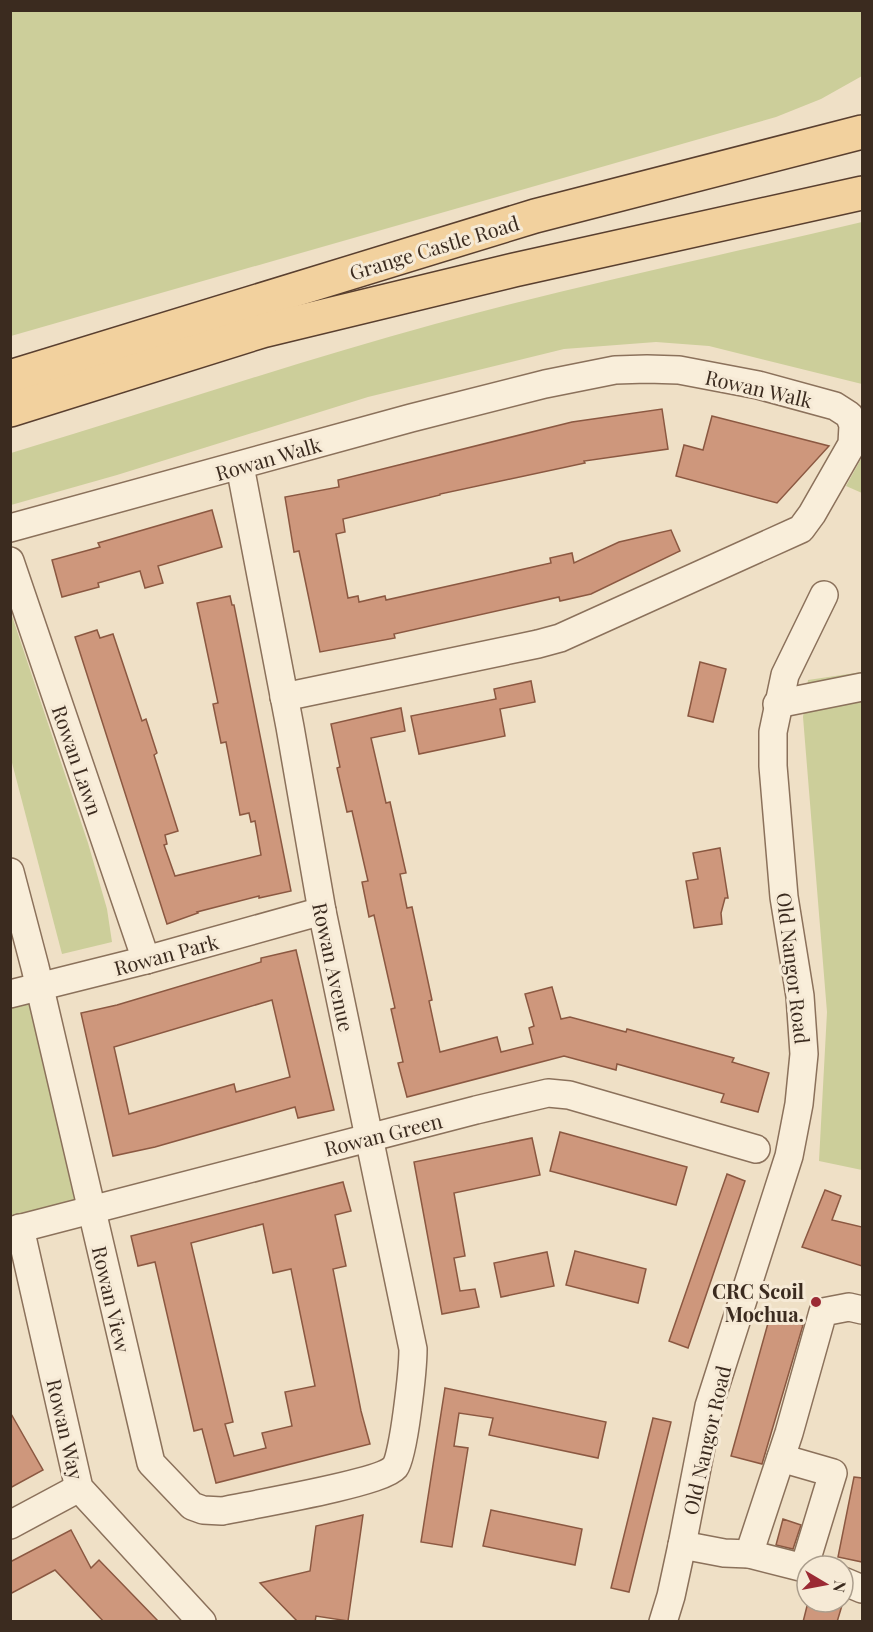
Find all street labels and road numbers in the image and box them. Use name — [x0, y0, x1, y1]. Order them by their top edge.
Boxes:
street label: Grange Castle Road — [346, 208, 522, 286]
street label: Rowan Walk — [703, 363, 815, 413]
street label: Rowan Walk — [212, 430, 324, 486]
street label: Rowan Lawn — [47, 701, 109, 819]
street label: Old Nangor Road — [771, 891, 817, 1046]
street label: Rowan Avenue — [307, 900, 361, 1034]
street label: Rowan Park — [111, 927, 221, 981]
street label: Rowan Green — [321, 1106, 445, 1162]
street label: Rowan View — [87, 1243, 138, 1356]
street label: Old Nangor Road — [676, 1362, 736, 1517]
street label: Rowan Way — [41, 1376, 91, 1482]

